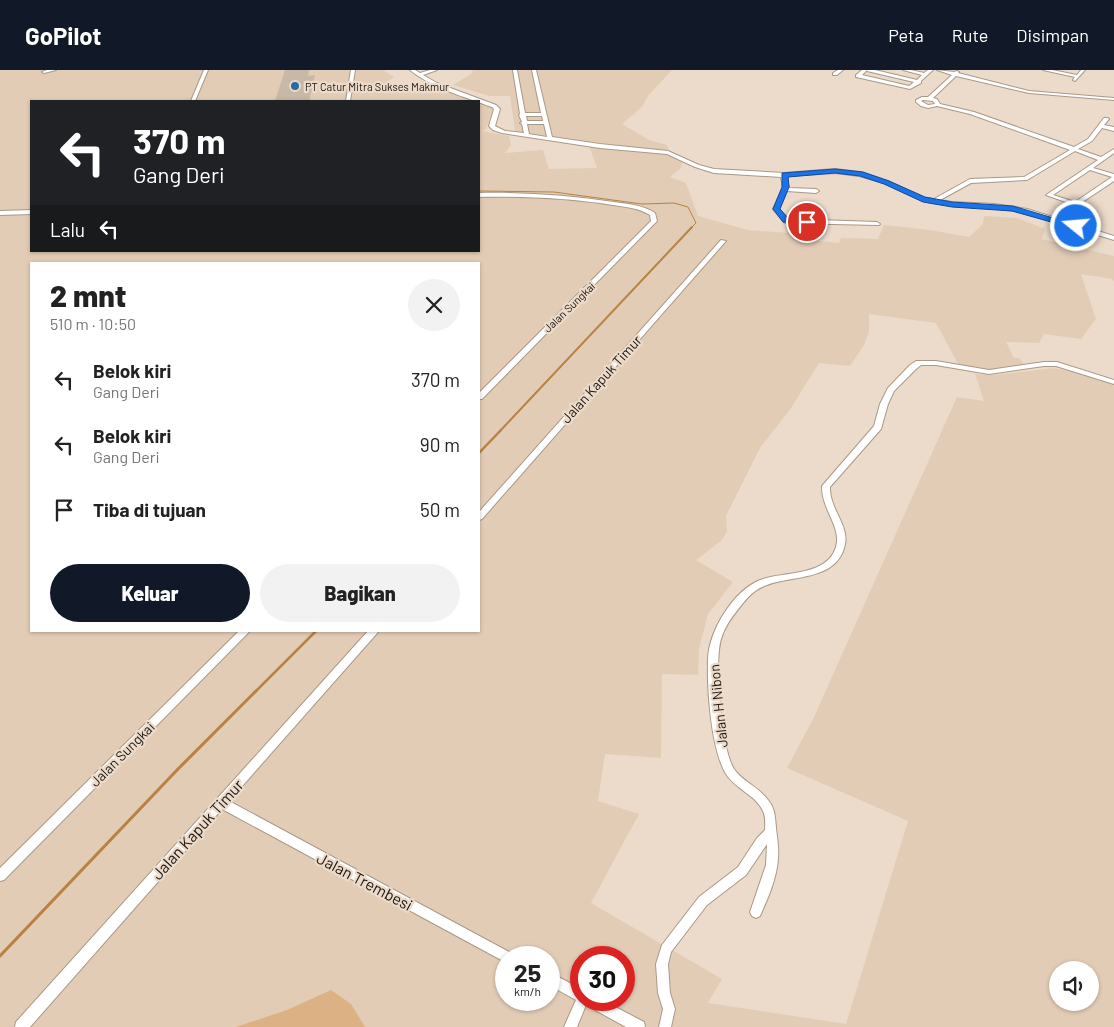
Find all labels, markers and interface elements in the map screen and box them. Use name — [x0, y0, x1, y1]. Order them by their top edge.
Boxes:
text: GoPilot — [25, 21, 102, 50]
text: Peta — [888, 24, 924, 46]
text: Rute — [952, 24, 988, 46]
text: Disimpan — [1016, 24, 1089, 46]
marker: PT Catur Mitra Sukses Makmur — [289, 80, 301, 92]
place label: PT Catur Mitra Sukses Makmur — [305, 80, 449, 93]
text: 370 m — [133, 119, 225, 161]
icon: left — [50, 120, 115, 185]
text: Gang Deri — [133, 161, 225, 187]
position arrow — [1049, 199, 1101, 251]
pin — [786, 201, 828, 243]
icon: arrive — [793, 208, 821, 236]
icon: left — [95, 215, 123, 243]
text: Lalu — [50, 218, 85, 241]
text: 2 mnt — [50, 277, 126, 313]
button: close — [408, 279, 460, 331]
street label: Jalan Sungkai — [541, 279, 597, 335]
text: 510 m · 10:50 — [50, 314, 136, 333]
street label: Jalan Kapuk Timur — [557, 332, 645, 426]
text: Belok kiri — [93, 359, 171, 382]
icon: left — [50, 366, 78, 394]
text: 370 m — [411, 368, 460, 391]
text: Gang Deri — [93, 382, 160, 401]
text: Belok kiri — [93, 424, 171, 447]
icon: left — [50, 431, 78, 459]
text: 90 m — [420, 433, 460, 456]
text: Gang Deri — [93, 447, 160, 466]
icon: arrive — [50, 496, 78, 524]
text: Tiba di tujuan — [93, 498, 206, 521]
text: 50 m — [420, 498, 460, 521]
button: Keluar — [50, 564, 250, 622]
button: Bagikan — [260, 564, 460, 622]
street label: Jalan H Nibon — [705, 664, 731, 748]
street label: Jalan Sungkai — [86, 718, 158, 790]
street label: Jalan Kapuk Timur — [147, 775, 247, 883]
street label: Jalan Trembesi — [314, 848, 416, 914]
speed limit sign: 30 — [570, 946, 635, 1011]
text: 25 — [514, 957, 541, 987]
map controls — [1049, 961, 1099, 1011]
button: sound — [1049, 961, 1099, 1011]
text: km/h — [514, 984, 541, 998]

